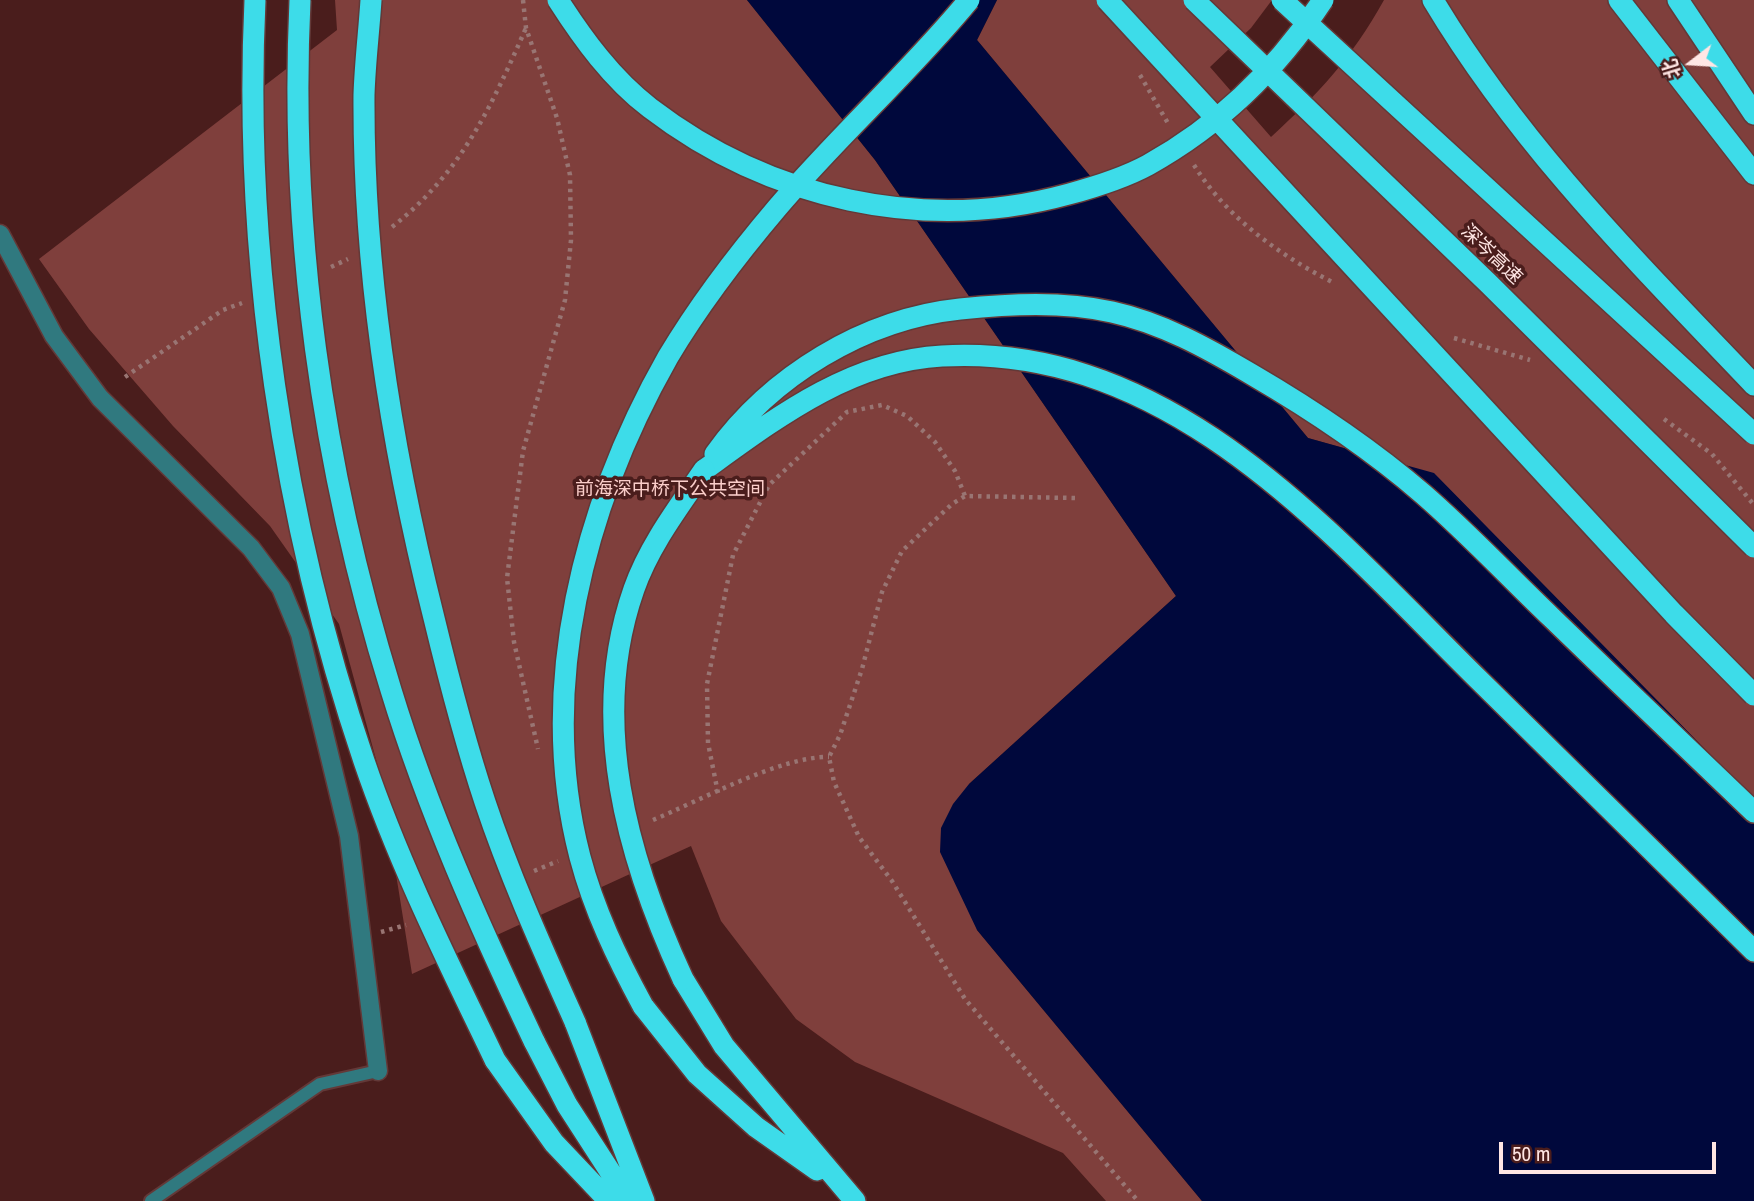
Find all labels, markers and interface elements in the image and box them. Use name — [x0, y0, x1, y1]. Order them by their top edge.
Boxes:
north arrow — [1656, 28, 1726, 98]
text: 北 — [1656, 56, 1686, 82]
street label: 深岑高速 — [1456, 220, 1526, 290]
park label: 前海深中桥下公共空间 — [575, 479, 765, 501]
scale bar — [1502, 1128, 1719, 1172]
text: 50 m — [1512, 1139, 1550, 1168]

